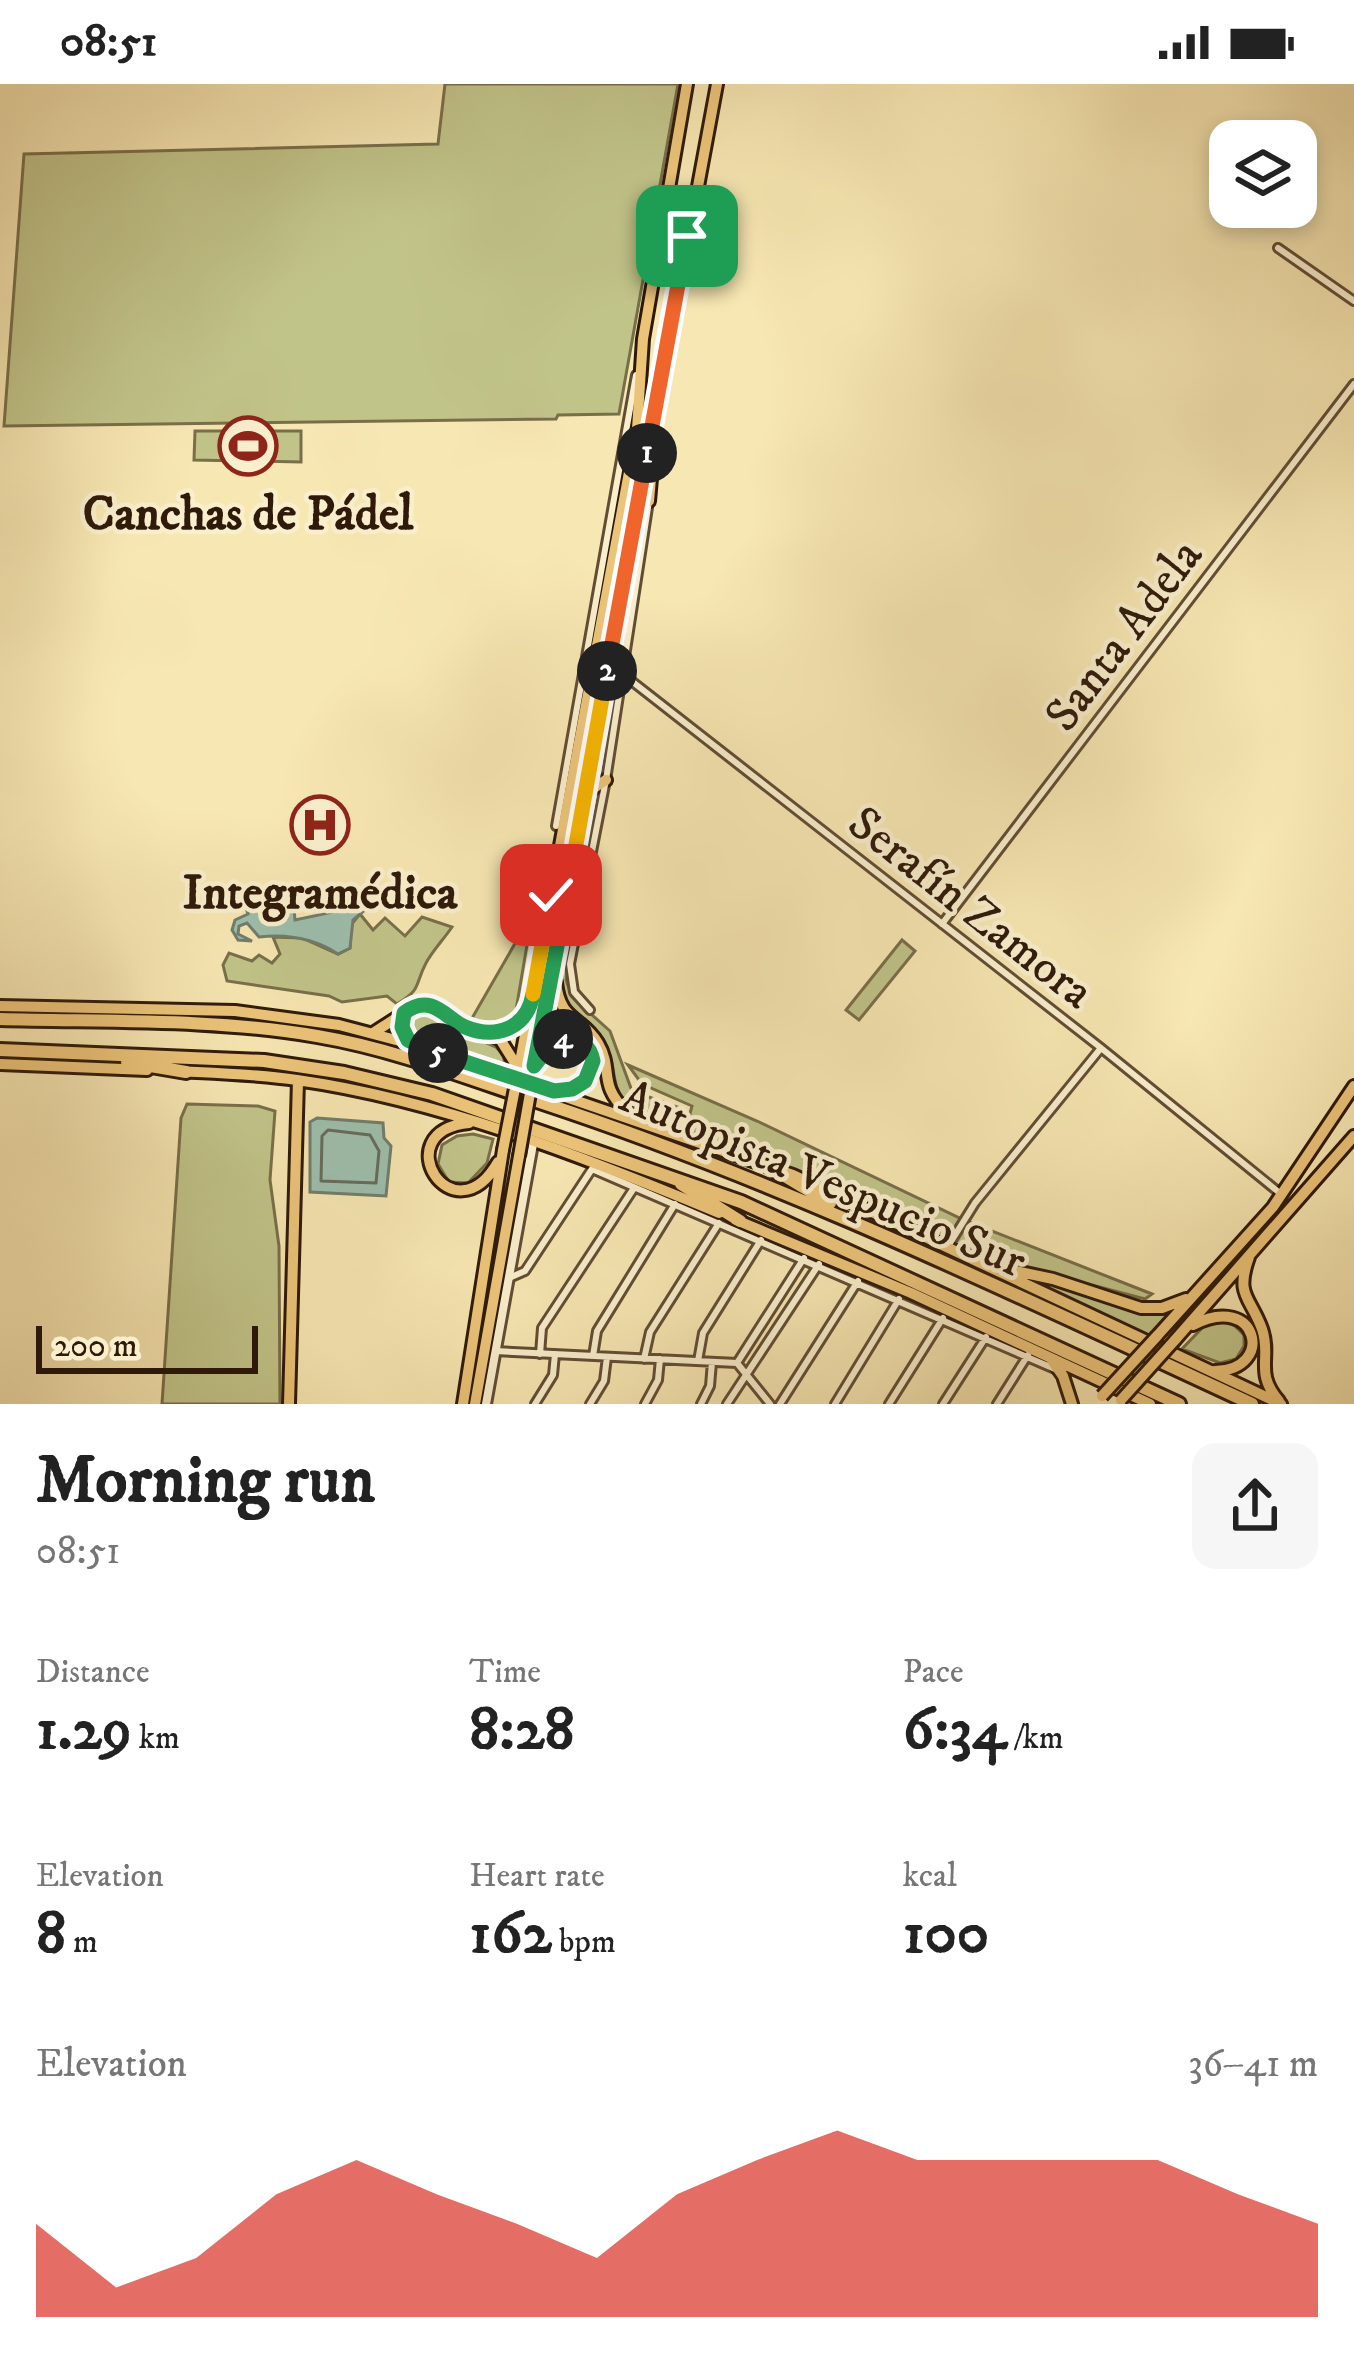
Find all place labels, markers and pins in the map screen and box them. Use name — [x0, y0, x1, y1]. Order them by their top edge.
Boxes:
pin — [636, 185, 738, 287]
sports icon: Canchas de Pádel — [217, 415, 279, 477]
pin: 1 — [617, 423, 677, 483]
place label: Canchas de Pádel — [83, 485, 414, 545]
pin: 2 — [577, 641, 637, 701]
hospital icon: Integramédica — [289, 794, 351, 856]
pin — [500, 844, 602, 946]
place label: Integramédica — [183, 864, 458, 924]
pin: 4 — [533, 1009, 593, 1069]
pin: 5 — [408, 1023, 468, 1083]

